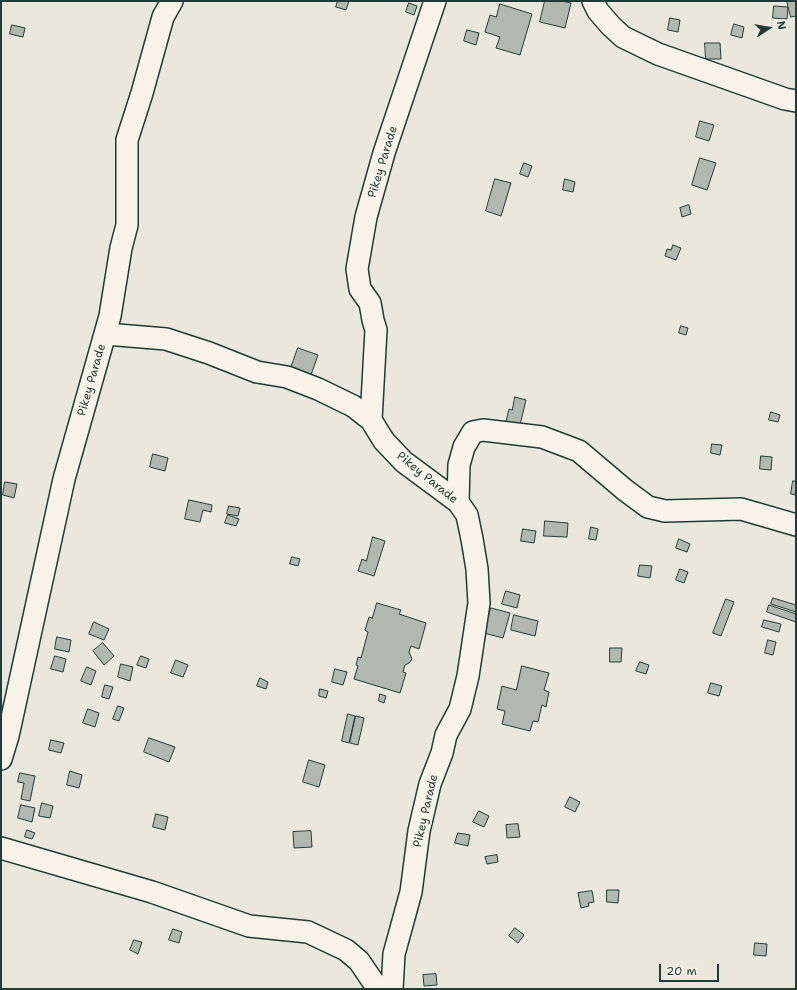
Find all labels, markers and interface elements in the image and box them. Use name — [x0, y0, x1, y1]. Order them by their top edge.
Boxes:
north arrow — [749, 8, 789, 48]
text: N — [773, 20, 789, 31]
street label: Pikey Parade — [365, 124, 401, 200]
street label: Pikey Parade — [75, 342, 109, 418]
street label: Pikey Parade — [394, 449, 460, 507]
street label: Pikey Parade — [411, 773, 441, 849]
scale bar — [661, 956, 721, 982]
text: 20 m — [666, 963, 697, 979]

